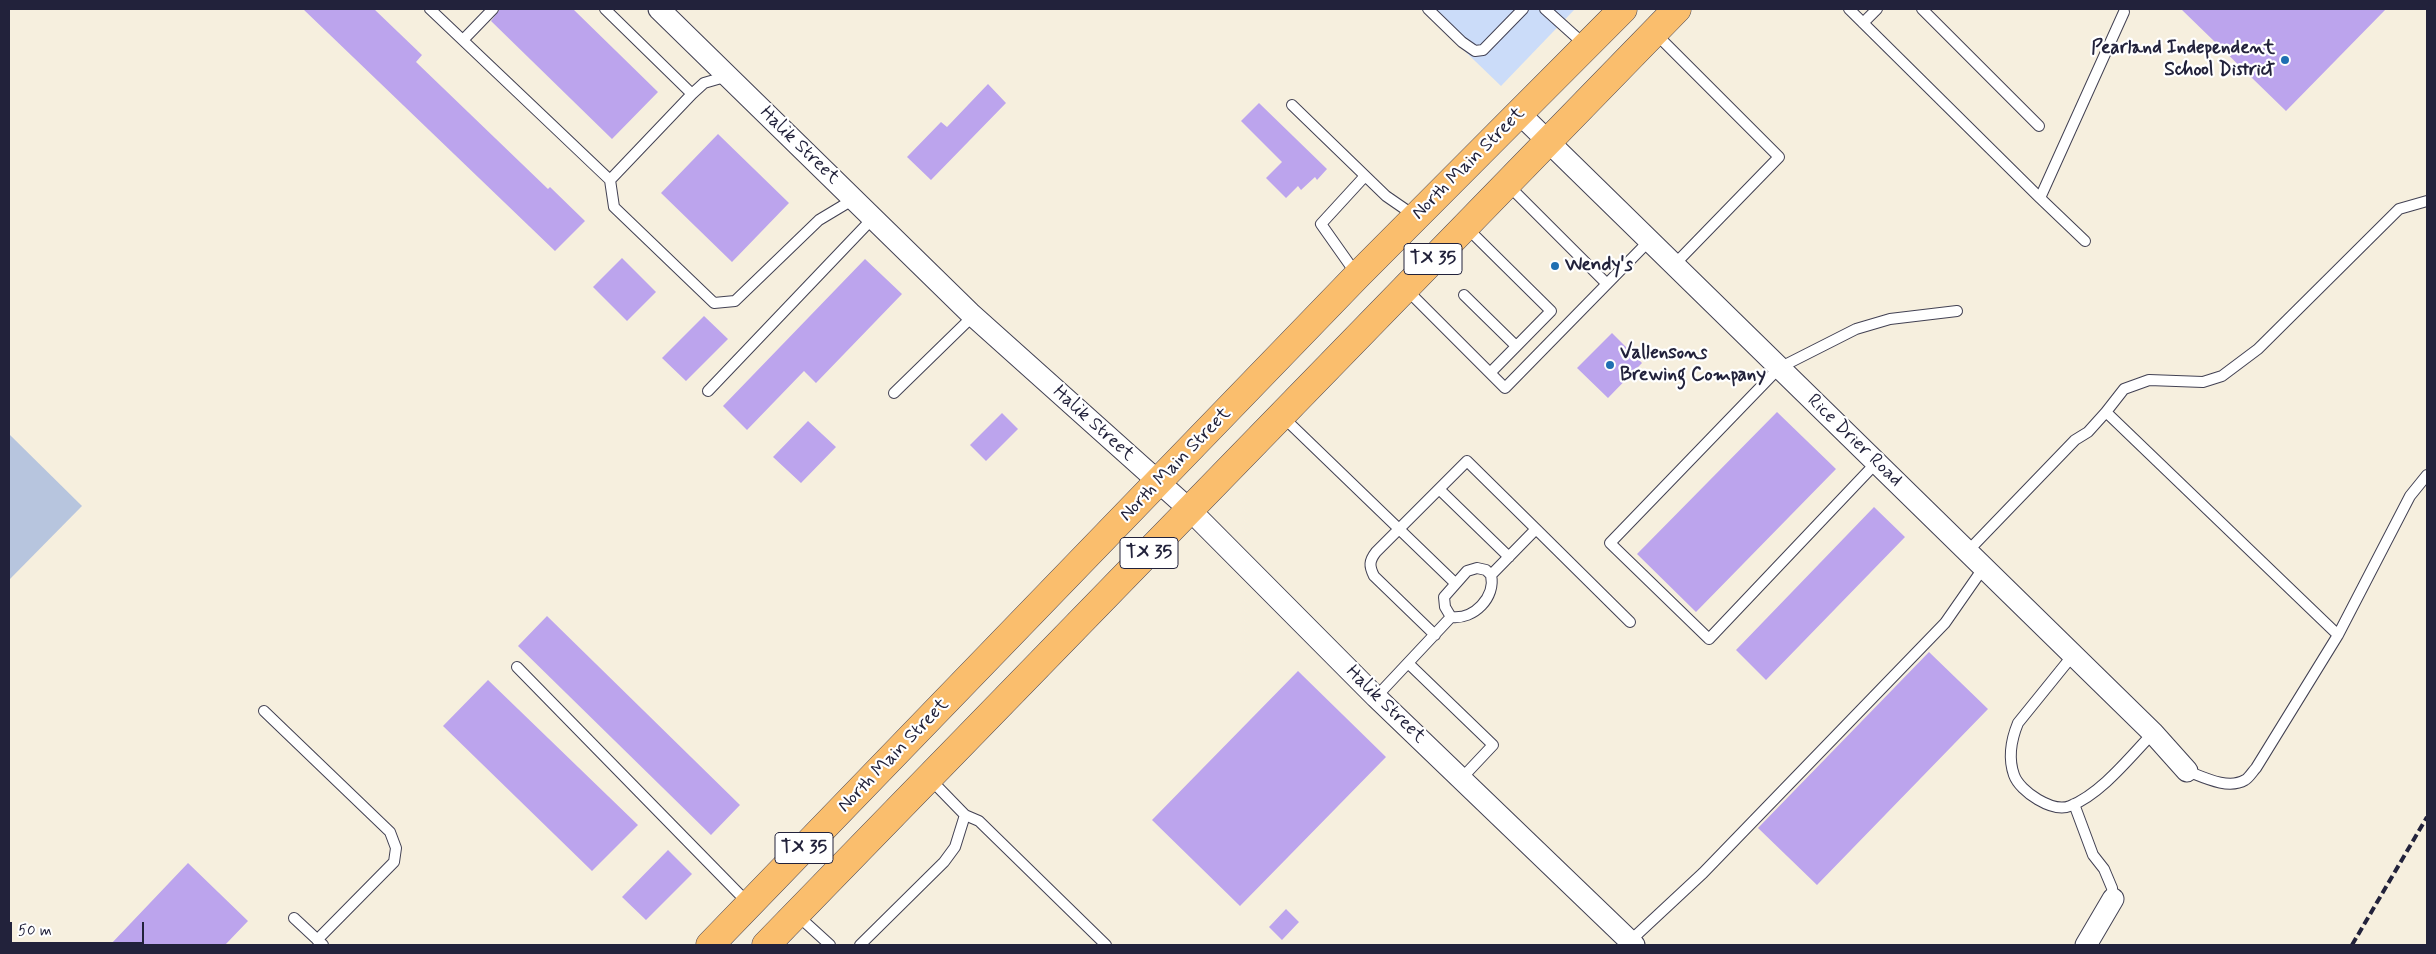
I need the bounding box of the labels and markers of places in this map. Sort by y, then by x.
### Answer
place label: Pearland Independent School District [2091,38,2275,82]
marker: Pearland Independent School District [2279,54,2291,66]
place label: Wendy's [1565,255,1633,277]
marker: Wendy's [1549,260,1561,272]
place label: Vallensons Brewing Company [1620,343,1766,387]
marker: Vallensons Brewing Company [1604,359,1616,371]

